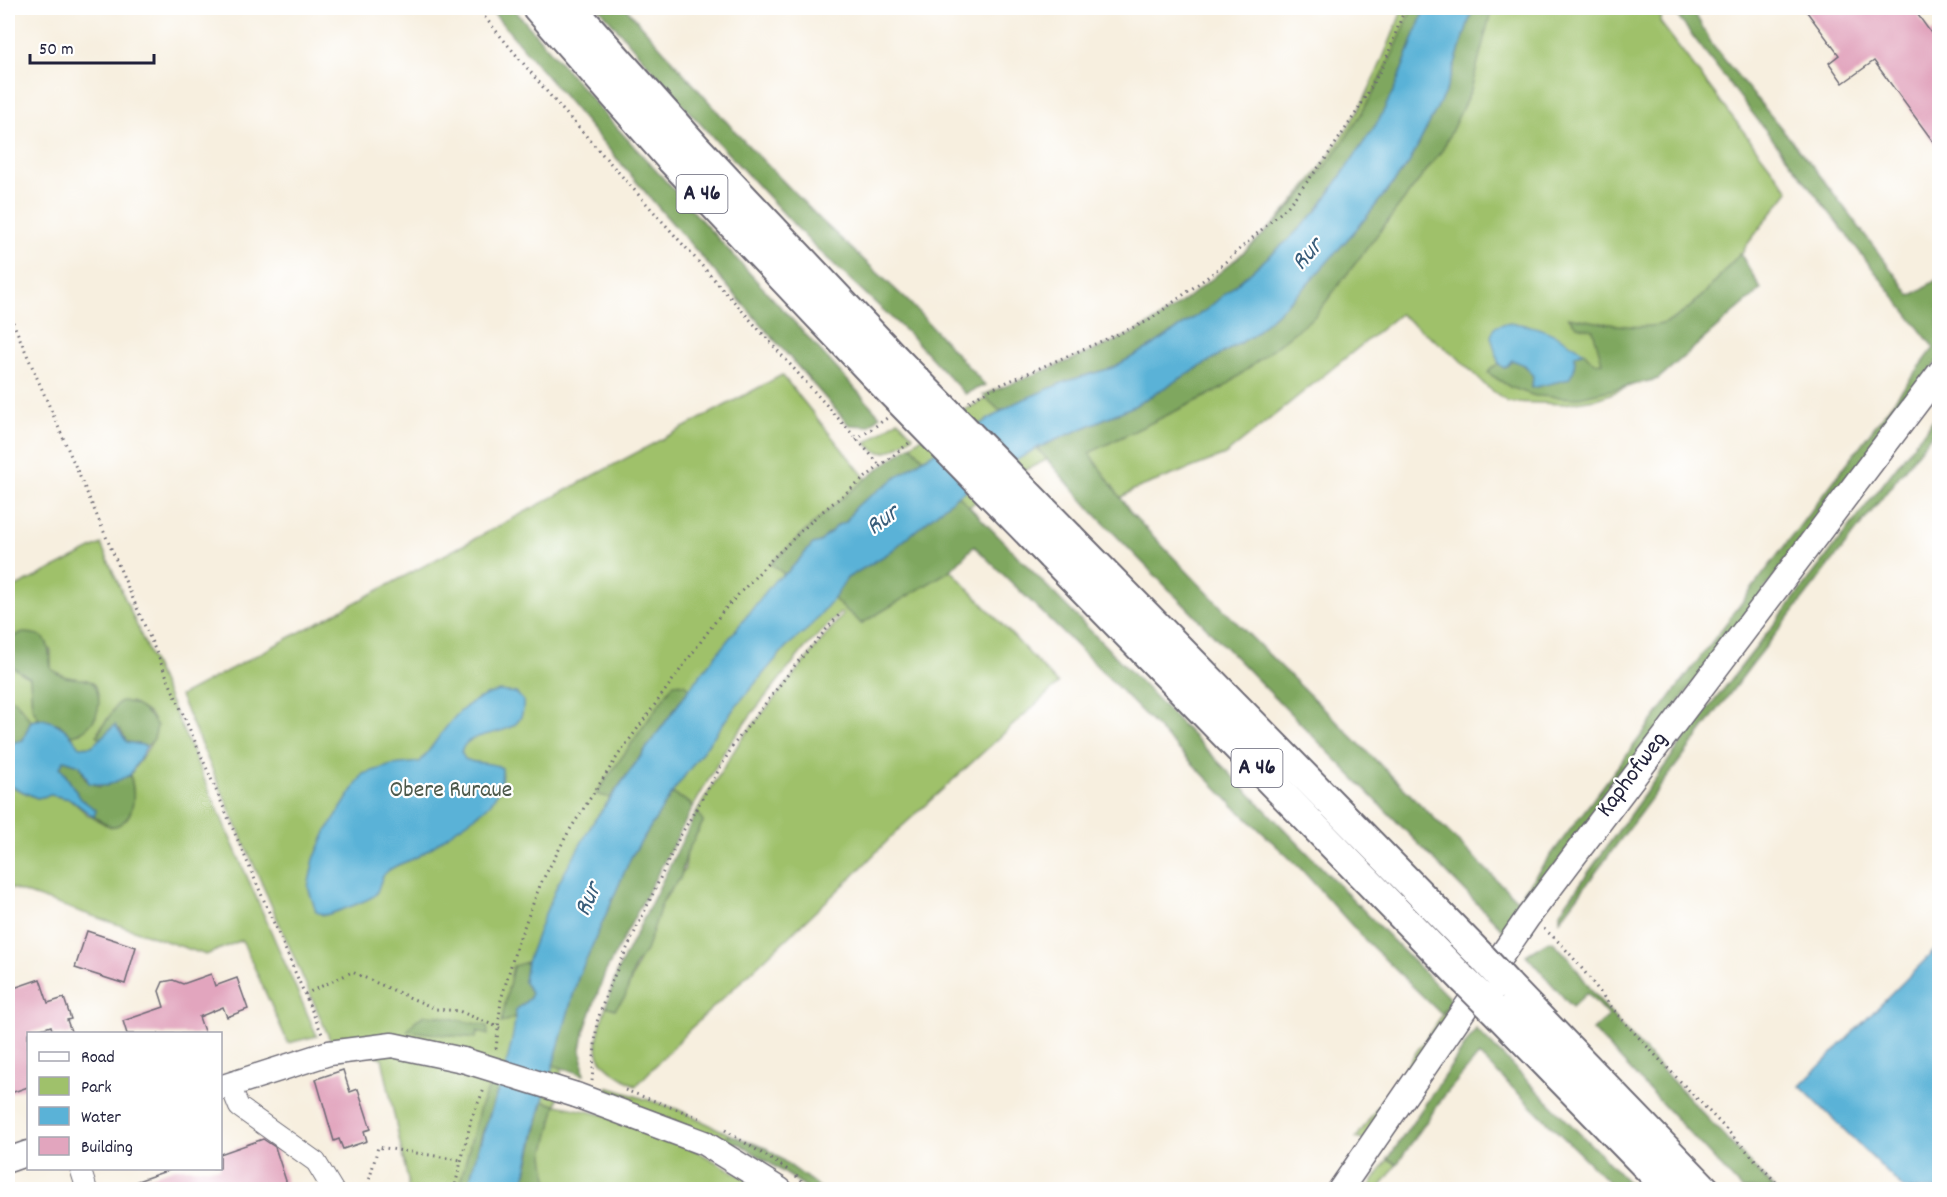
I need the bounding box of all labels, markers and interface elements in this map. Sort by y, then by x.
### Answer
scale bar [30,27,154,65]
text: 50 m [39,38,74,63]
road number: A 46 [676,175,728,213]
water label: Rur [1283,228,1335,280]
water label: Rur [859,494,910,546]
street label: Kaphofweg [1589,725,1677,825]
road number: A 46 [1232,749,1282,787]
park label: Obere Ruraue [390,774,512,808]
water label: Rur [565,874,614,923]
legend [27,1032,222,1170]
text: Road [81,1046,115,1071]
text: Park [81,1076,112,1101]
text: Water [81,1106,121,1131]
text: Building [81,1136,133,1161]

